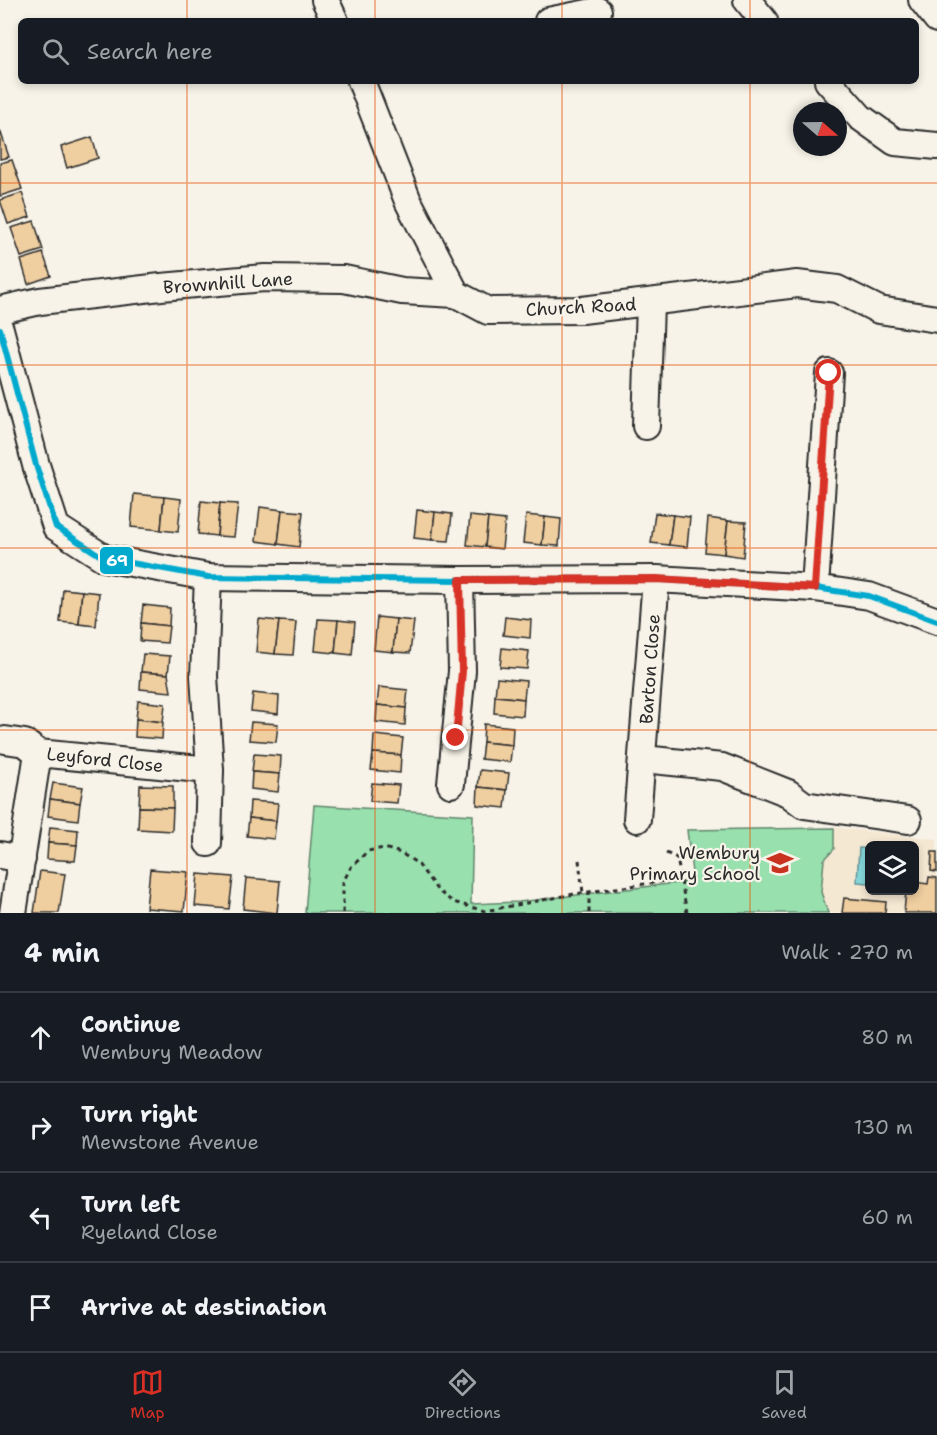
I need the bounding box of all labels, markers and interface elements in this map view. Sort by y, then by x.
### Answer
search box [18,18,919,84]
icon: search [39,35,72,68]
text: Search here [87,37,213,66]
north arrow [793,102,847,156]
street label: Brownhill Lane [162,266,294,300]
street label: Church Road [525,292,637,322]
route start [815,359,841,385]
line badge: 69 [99,546,134,575]
text: 69 [106,550,128,571]
street label: Barton Close [634,613,666,725]
route end [442,724,468,750]
street label: Leyford Close [45,742,165,778]
place label: Wembury Primary School [630,841,761,886]
map controls [865,841,919,895]
button: layers [865,841,919,895]
school or university icon: Wembury Primary School [765,848,795,878]
text: 4 min [24,935,100,970]
text: Walk · 270 m [781,939,913,965]
text: Continue [81,1010,181,1039]
icon: ahead [24,1021,57,1054]
text: 80 m [861,1024,913,1050]
text: Wembury Meadow [81,1039,262,1065]
text: Turn right [81,1100,198,1129]
icon: right [24,1111,57,1144]
text: 130 m [854,1114,913,1140]
text: Mewstone Avenue [81,1129,259,1155]
text: Turn left [81,1190,180,1219]
icon: left [24,1201,57,1234]
text: 60 m [861,1204,913,1230]
text: Ryeland Close [81,1219,218,1245]
icon: arrive [24,1291,57,1324]
text: Arrive at destination [81,1293,327,1322]
tab: Map [130,1366,164,1423]
tab: Directions [425,1366,501,1423]
tab: Saved [761,1366,807,1423]

